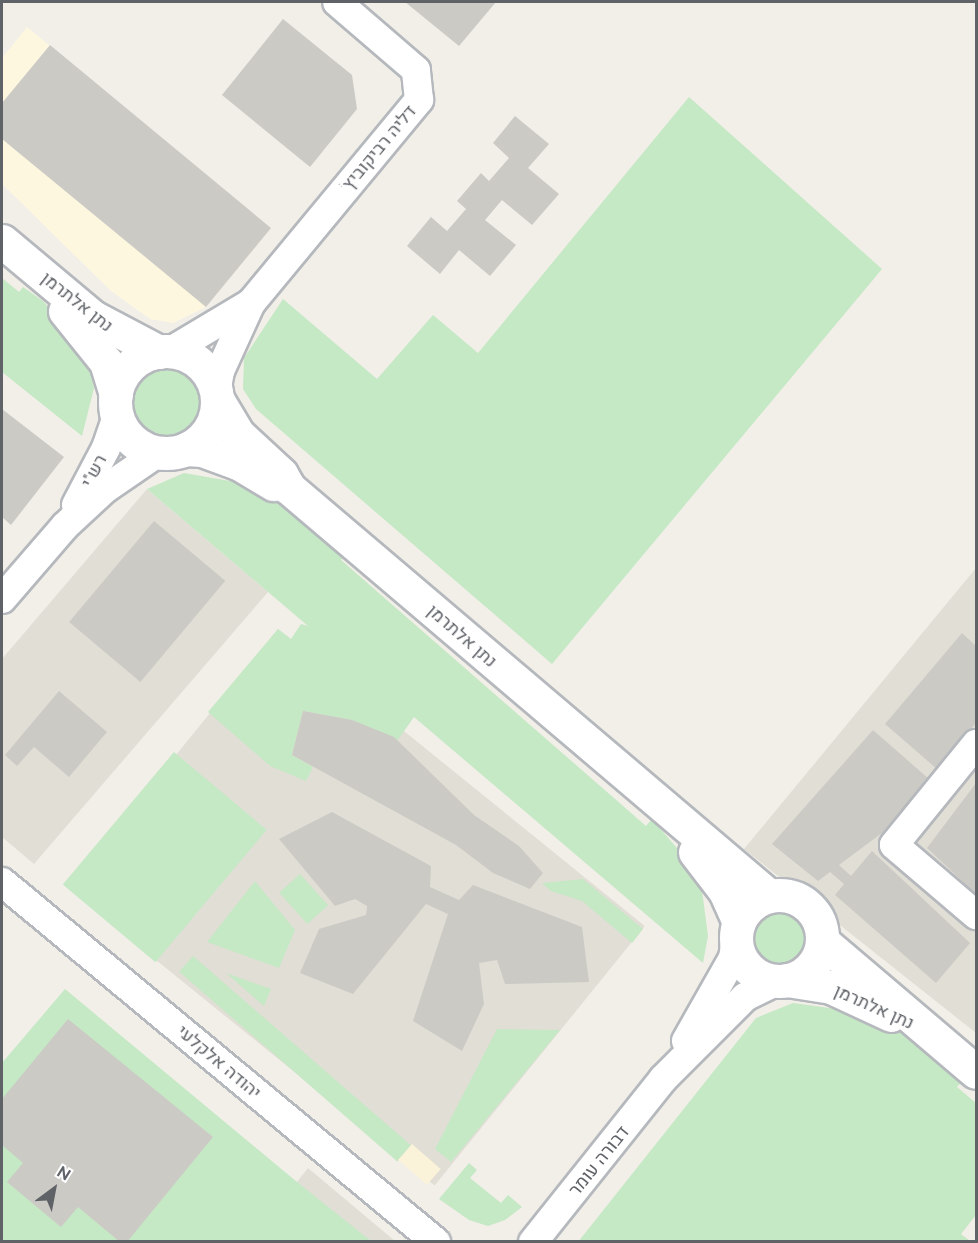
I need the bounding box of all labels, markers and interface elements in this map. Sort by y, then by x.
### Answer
street label: 'דליה רביקוביץ [335,101,421,197]
street label: נתן אלתרמן [37,267,117,337]
street label: רש"י [77,451,111,491]
street label: נתן אלתרמן [423,600,501,672]
street label: נתן אלתרמן [831,980,917,1034]
street label: יהודה אלקלעי [173,1021,265,1103]
street label: דבורה עומר [564,1122,634,1200]
north arrow [24,1159,84,1219]
text: N [54,1162,74,1185]

